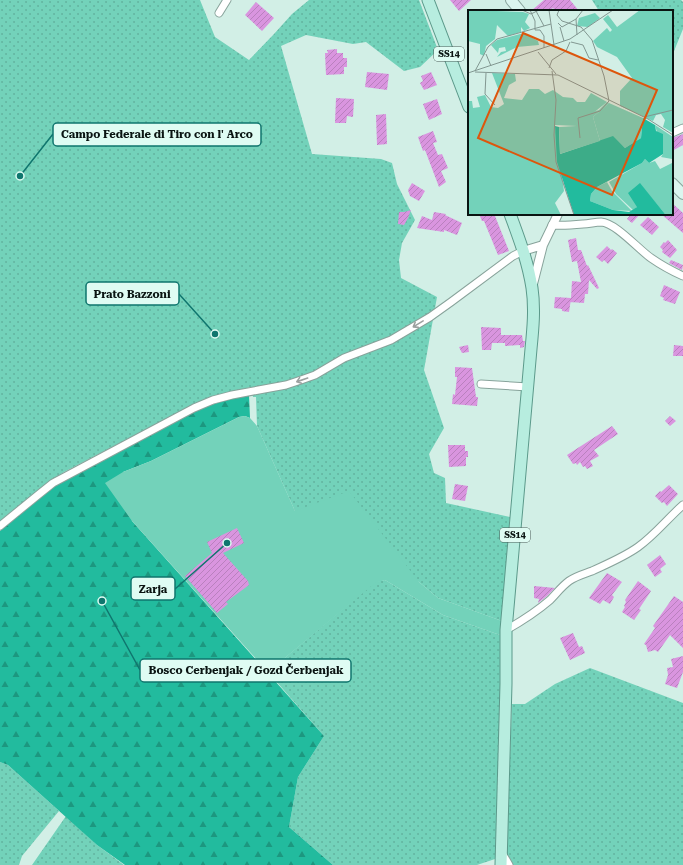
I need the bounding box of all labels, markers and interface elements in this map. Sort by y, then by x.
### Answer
inset map [468,10,673,215]
road number: SS14 [434,47,464,61]
callout: Campo Federale di Tiro con l' Arco [53,123,261,146]
text: Campo Federale di Tiro con l' Arco [61,128,253,141]
callout: Prato Bazzoni [86,282,179,305]
text: Prato Bazzoni [93,288,171,301]
one-way arrow [412,320,424,328]
one-way arrow [295,377,308,384]
road number: SS14 [500,528,530,542]
callout: Zarja [131,577,175,600]
text: Zarja [139,583,168,596]
callout: Bosco Cerbenjak / Gozd Čerbenjak [140,659,351,682]
text: Bosco Cerbenjak / Gozd Čerbenjak [149,663,344,677]

